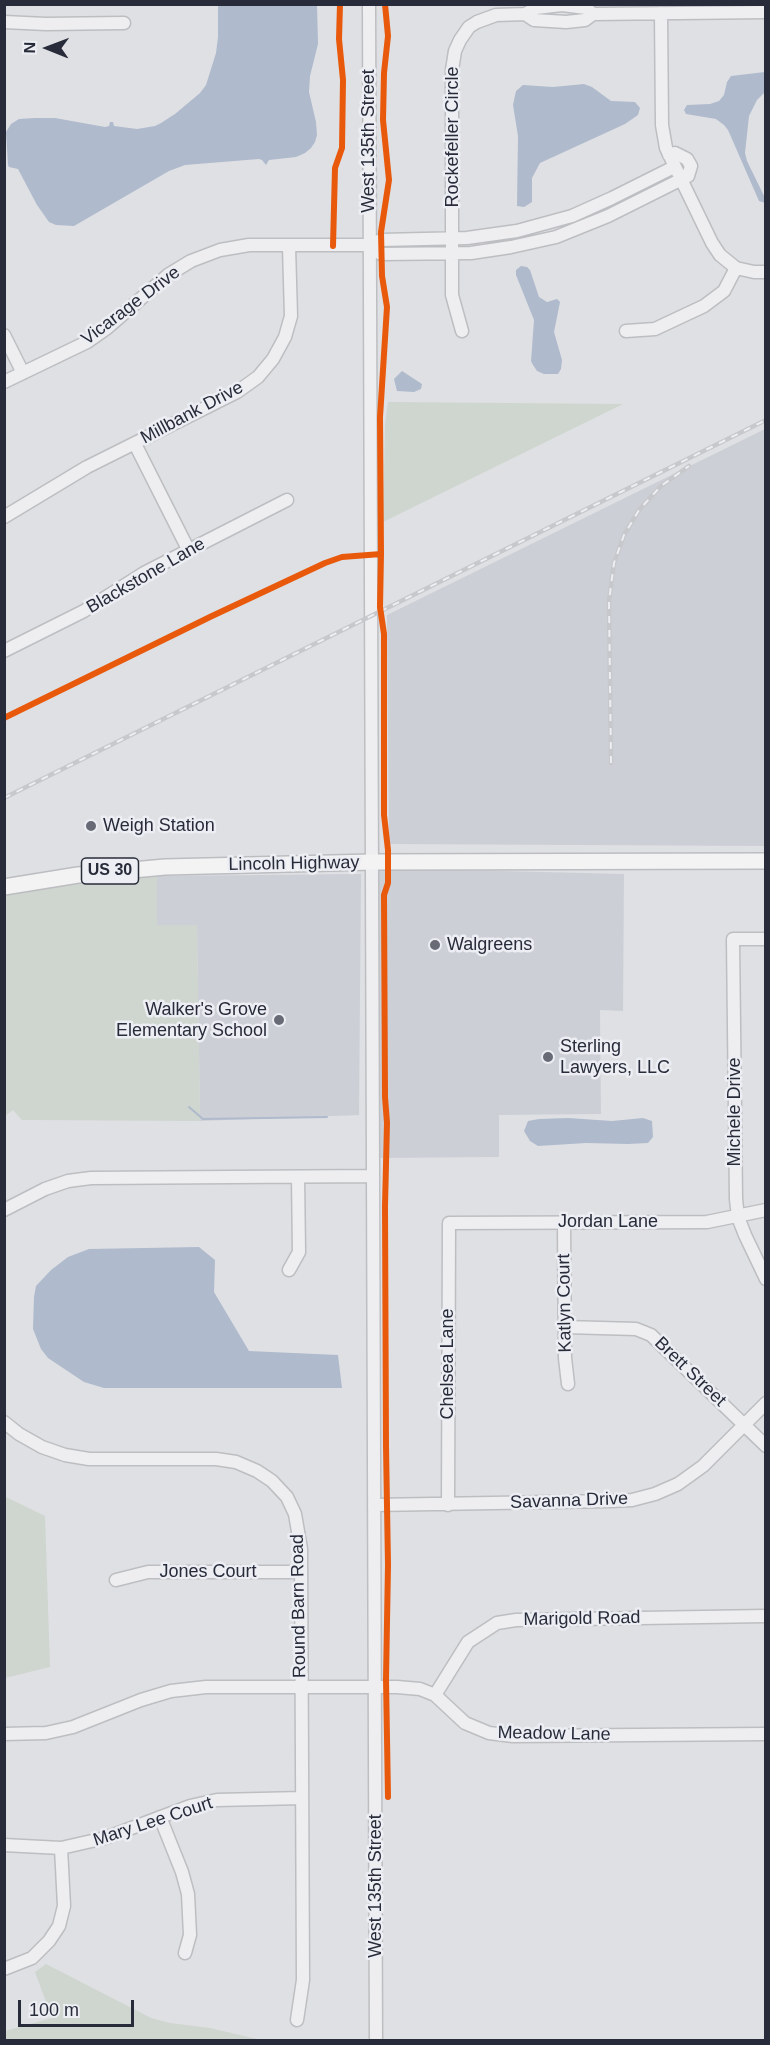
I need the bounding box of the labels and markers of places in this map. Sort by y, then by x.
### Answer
place label: Weigh Station [103,815,215,837]
marker: Weigh Station [84,819,98,833]
place label: Walgreens [447,934,532,956]
marker: Walgreens [428,938,442,952]
place label: Walker's Grove Elementary School [116,999,267,1042]
marker: Walker's Grove Elementary School [272,1013,286,1027]
place label: Sterling Lawyers, LLC [560,1036,670,1078]
marker: Sterling Lawyers, LLC [541,1050,555,1064]

